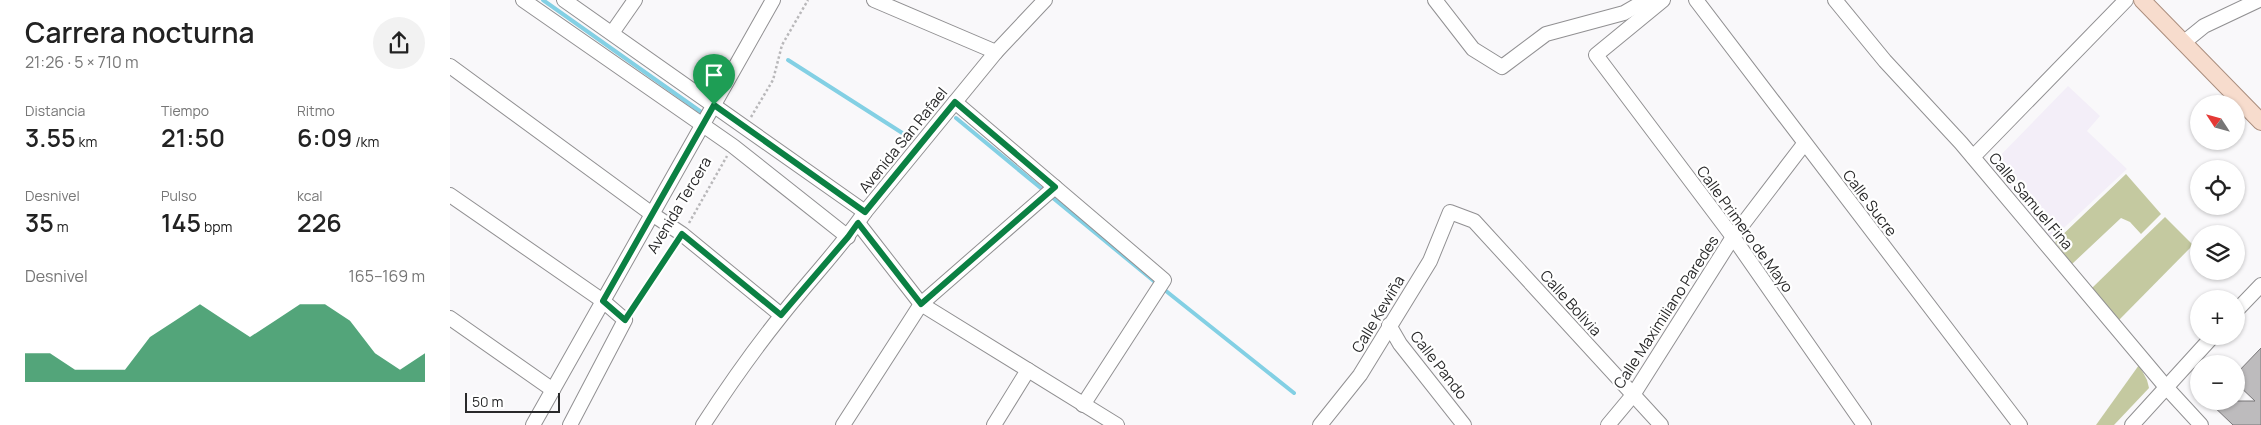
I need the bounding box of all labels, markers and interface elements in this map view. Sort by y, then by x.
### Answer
text: Carrera nocturna [25,13,254,51]
button: share [373,17,425,69]
text: 21:26 · 5 × 710 m [25,51,138,73]
pin [693,54,735,105]
icon: arrive [700,61,728,89]
street label: Avenida San Rafael [854,83,952,197]
north arrow [2190,95,2245,150]
map controls [2190,95,2245,410]
text: Distancia [25,101,85,120]
text: Tiempo [161,101,209,120]
text: Ritmo [297,101,335,120]
text: 3.55 [25,120,76,155]
text: 21:50 [161,120,225,155]
text: 6:09 [297,120,352,155]
text: km [76,132,97,151]
text: /km [352,132,379,151]
street label: Calle Samuel Fina [1984,148,2078,254]
street label: Avenida Tercera [642,153,716,257]
button: locate [2190,160,2245,215]
street label: Calle Primero de Mayo [1692,161,1798,297]
street label: Calle Sucre [1838,165,1902,241]
text: Desnivel [25,186,80,205]
text: Pulso [161,186,197,205]
text: kcal [297,186,323,205]
text: 35 [25,205,54,240]
text: 145 [161,205,201,240]
text: 226 [297,205,342,240]
text: m [54,217,69,236]
text: bpm [201,217,232,236]
button: layers [2190,225,2245,280]
street label: Calle Maximiliano Paredes [1608,231,1724,393]
text: Desnivel [25,265,88,287]
text: 165–169 m [349,265,425,287]
street label: Calle Bolivia [1536,265,1606,341]
street label: Calle Kewiña [1347,271,1409,357]
button: + [2190,290,2245,345]
street label: Calle Pando [1406,326,1472,404]
button: − [2190,355,2245,410]
scale bar [465,390,560,413]
text: 50 m [472,392,503,411]

